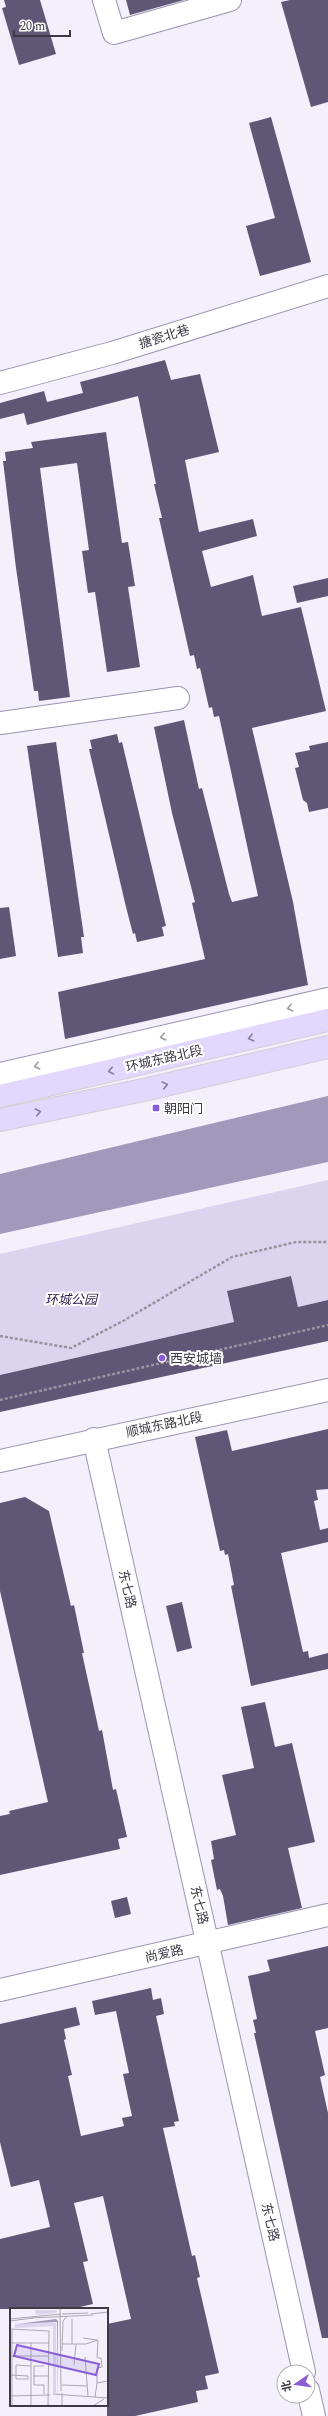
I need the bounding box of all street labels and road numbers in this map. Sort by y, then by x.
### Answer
street label: 搪瓷北巷 [136,320,192,354]
street label: 环城东路北段 [124,1040,204,1077]
street label: 顺城东路北段 [124,1407,204,1443]
street label: 东七路 [113,1568,141,1610]
street label: 东七路 [185,1884,213,1926]
street label: 尚爱路 [143,1940,185,1968]
street label: 东七路 [256,2201,284,2243]

